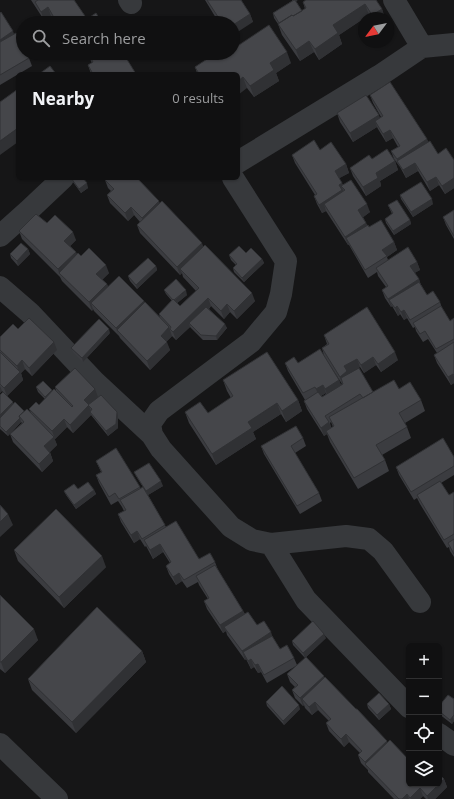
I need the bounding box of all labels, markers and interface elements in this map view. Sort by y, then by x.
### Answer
north arrow [358,12,394,48]
search box [16,16,240,60]
icon: search [30,27,52,49]
text: Search here [62,28,146,48]
text: Nearby [32,87,94,110]
text: 0 results [172,89,224,107]
map controls [406,643,442,787]
button: + [406,643,442,679]
button: − [406,679,442,715]
button: locate [406,715,442,751]
button: layers [406,751,442,787]

